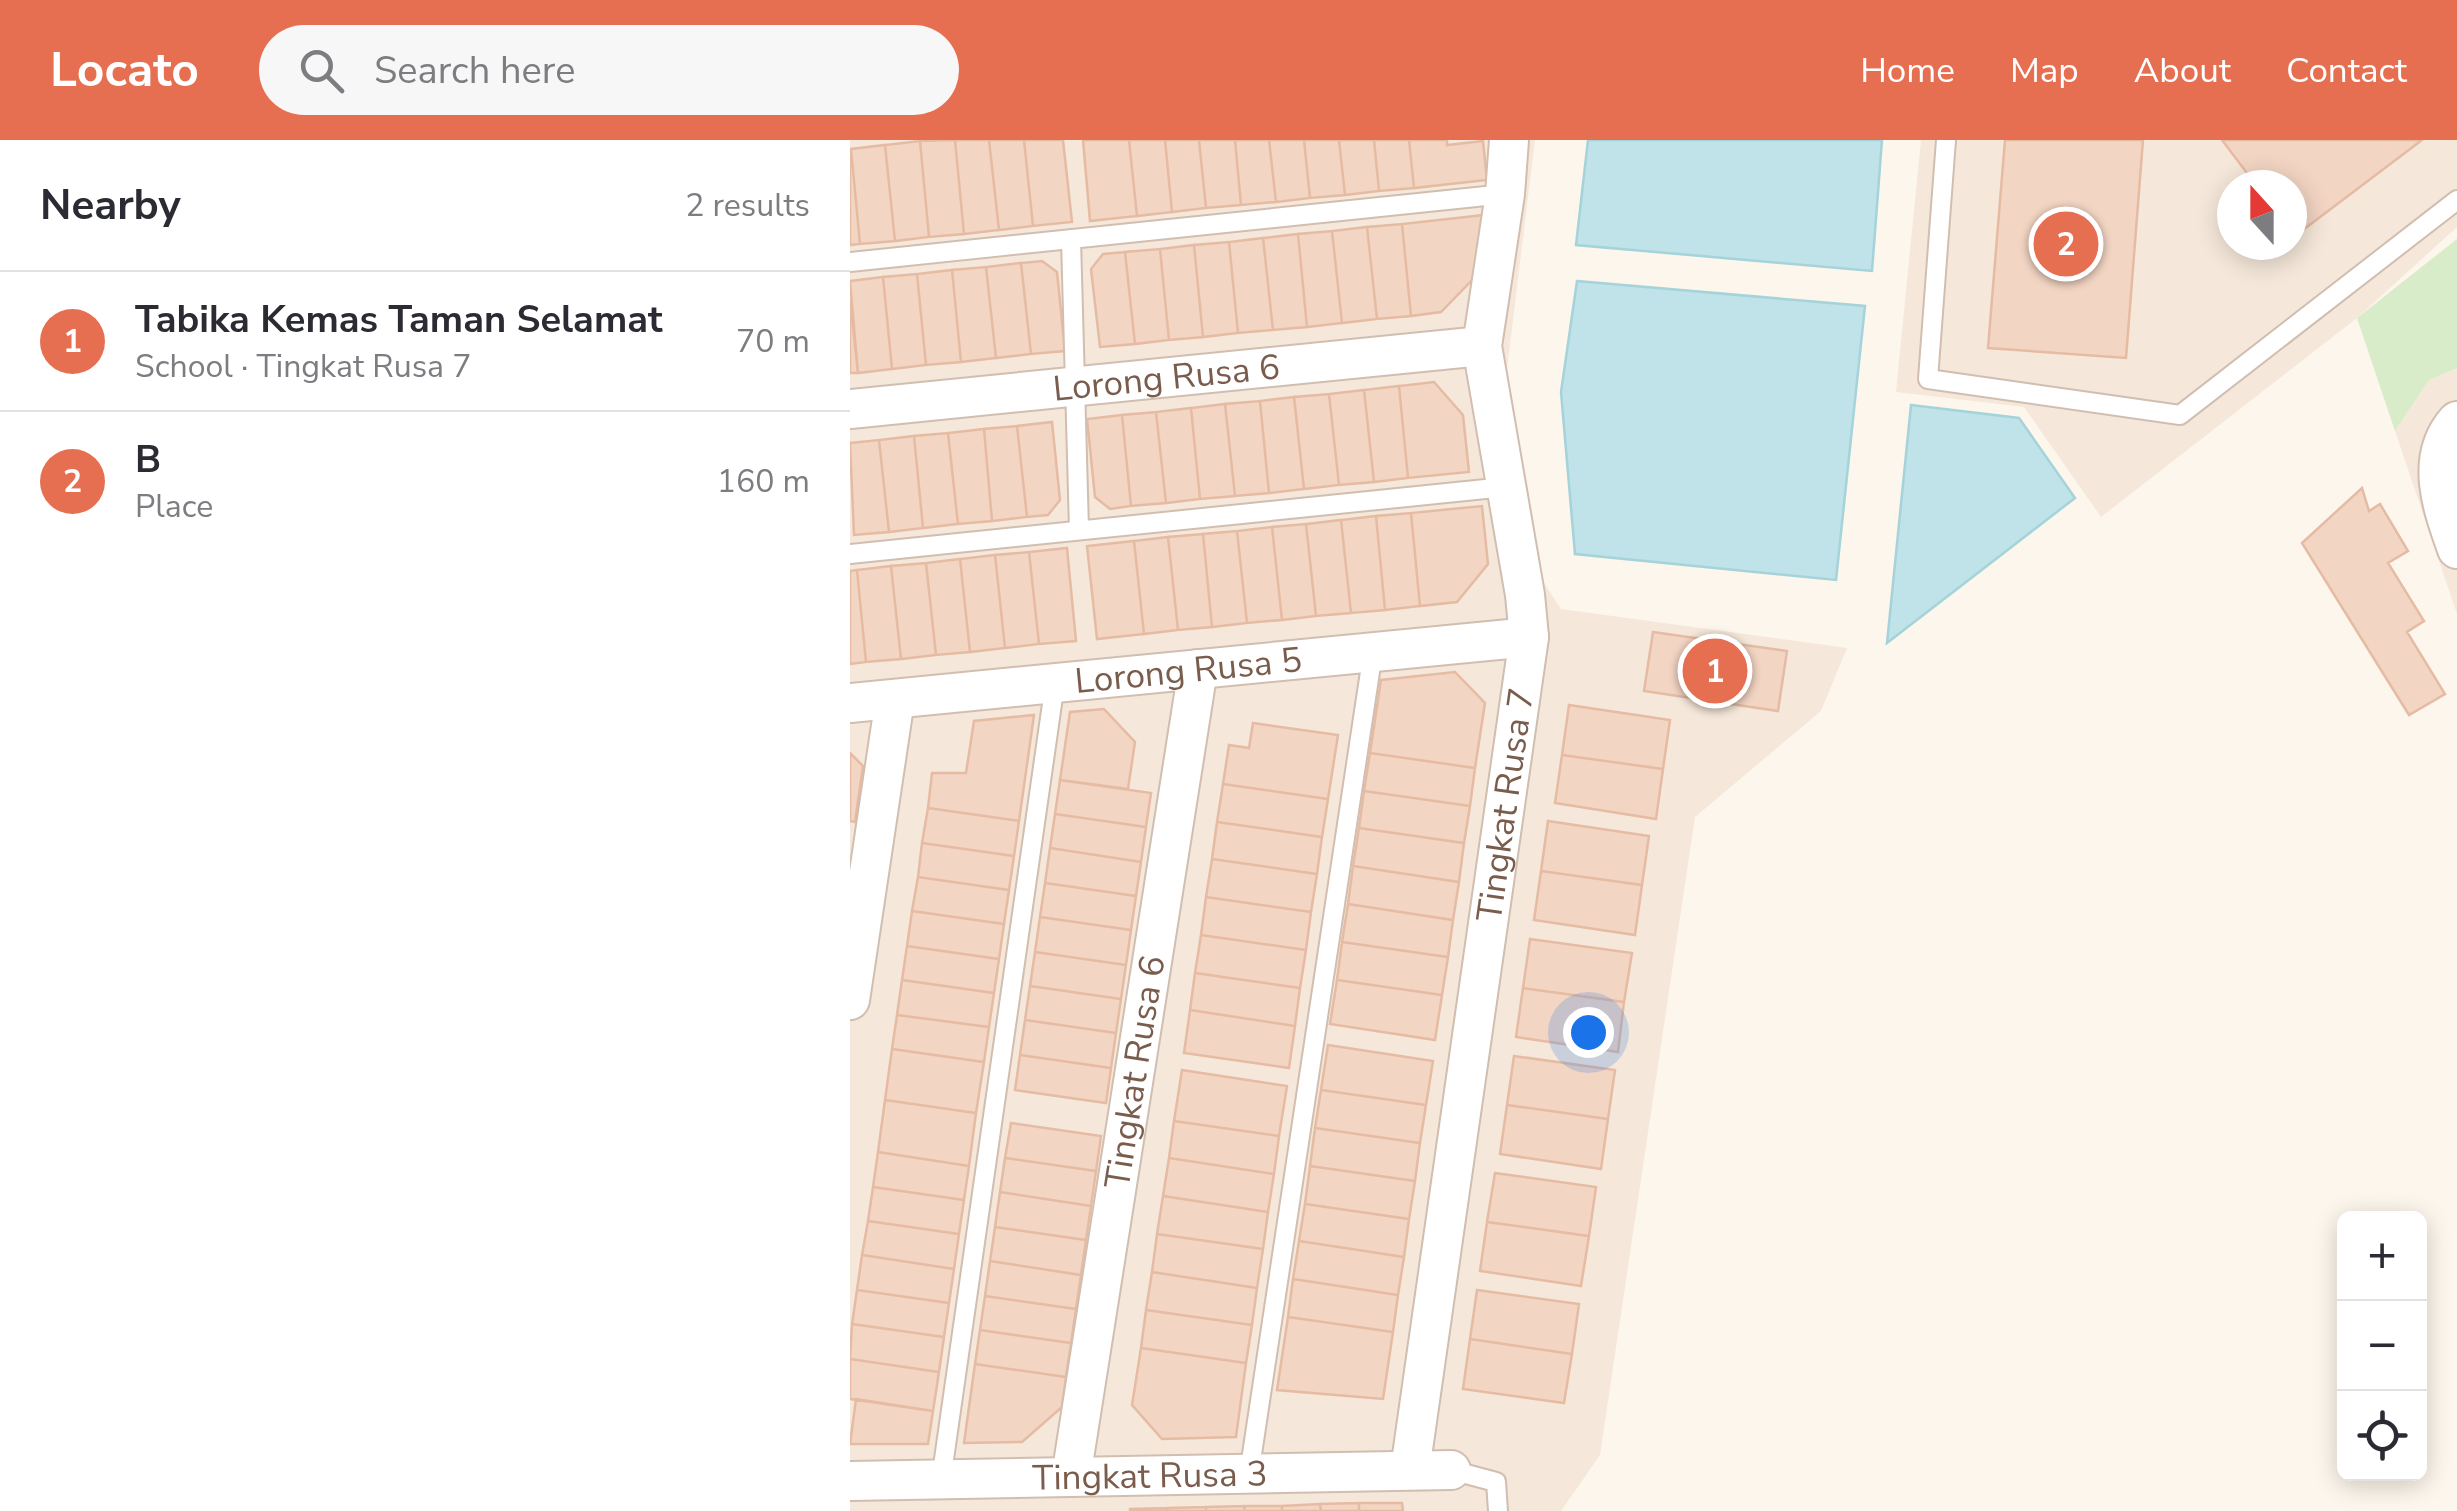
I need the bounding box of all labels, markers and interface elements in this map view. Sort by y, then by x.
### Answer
search box [259,25,959,115]
text: Locato [50,37,199,103]
icon: search [294,43,349,98]
text: Search here [374,45,575,96]
text: Home [1860,47,1955,94]
text: Map [2010,47,2079,94]
text: About [2134,47,2231,94]
text: Contact [2286,47,2407,94]
north arrow [2217,170,2307,260]
text: Nearby [40,177,181,234]
text: 2 results [685,184,810,227]
pin: 2 [2034,206,2098,282]
text: Tabika Kemas Taman Selamat [135,294,663,345]
text: 1 [63,320,82,363]
text: 70 m [736,320,810,363]
street label: Lorong Rusa 6 [1051,343,1282,413]
text: School · Tingkat Rusa 7 [135,345,471,388]
text: B [135,434,161,485]
text: 2 [63,460,82,503]
text: 160 m [717,460,810,503]
text: Place [135,485,213,528]
pin: 1 [1682,634,1748,708]
street label: Lorong Rusa 5 [1073,636,1304,705]
street label: Tingkat Rusa 7 [1466,685,1545,925]
street label: Tingkat Rusa 6 [1094,952,1177,1192]
your location [1563,1007,1614,1058]
map controls [2337,1211,2427,1481]
button: + [2337,1211,2427,1301]
button: − [2337,1301,2427,1391]
button: locate [2337,1391,2427,1481]
street label: Tingkat Rusa 3 [1032,1450,1268,1502]

